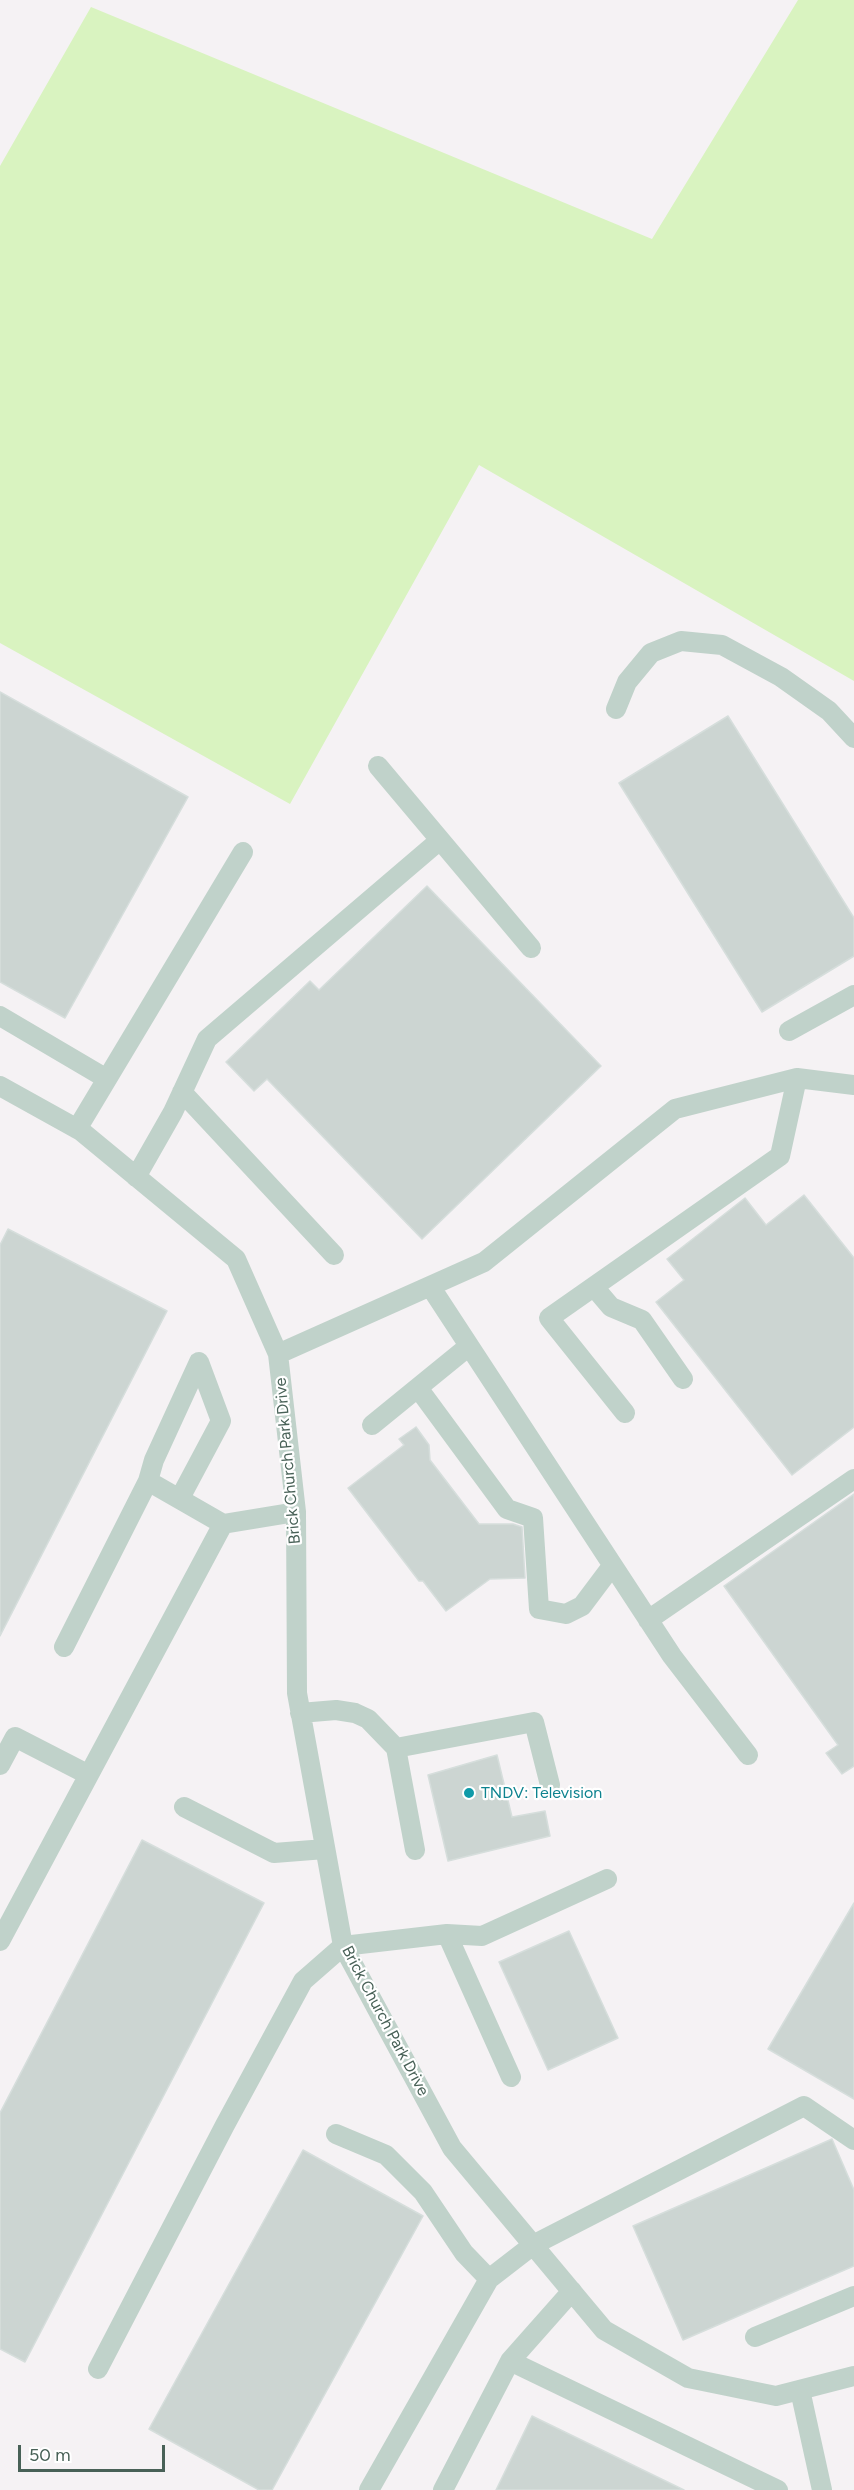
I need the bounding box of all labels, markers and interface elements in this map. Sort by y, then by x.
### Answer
street label: Brick Church Park Drive [271,1377,305,1545]
place label: TNDV: Television [481,1783,602,1803]
marker: TNDV: Television [462,1786,476,1800]
street label: Brick Church Park Drive [337,1943,433,2099]
scale bar [21,2433,168,2471]
text: 50 m [29,2444,71,2466]

